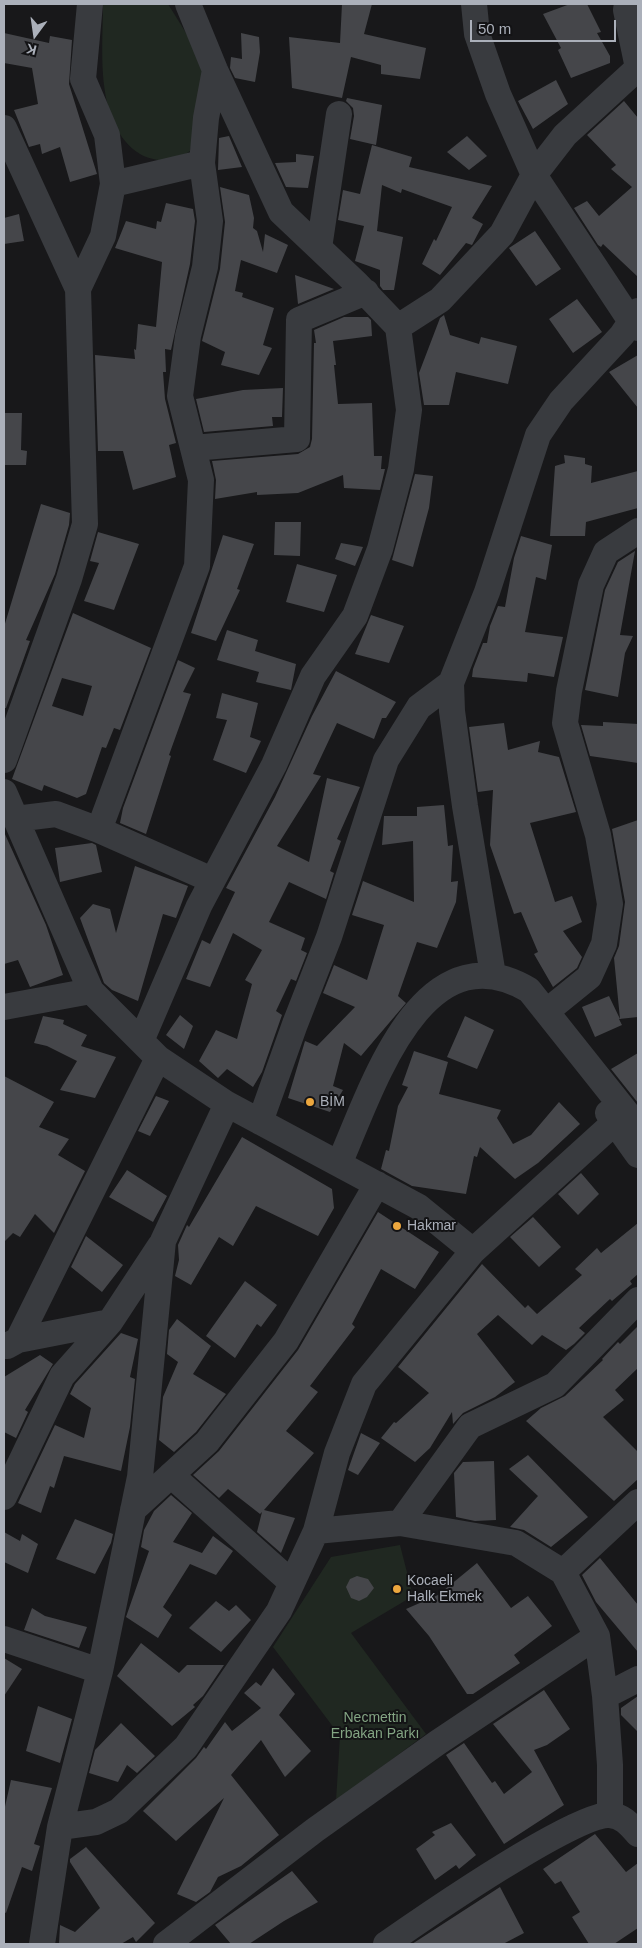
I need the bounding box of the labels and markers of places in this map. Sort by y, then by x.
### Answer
place label: BİM [320,1094,345,1110]
marker: BİM [304,1096,316,1108]
place label: Hakmar [407,1218,456,1234]
marker: Hakmar [391,1220,403,1232]
place label: Kocaeli Halk Ekmek [407,1573,482,1605]
marker: Kocaeli Halk Ekmek [391,1583,403,1595]

